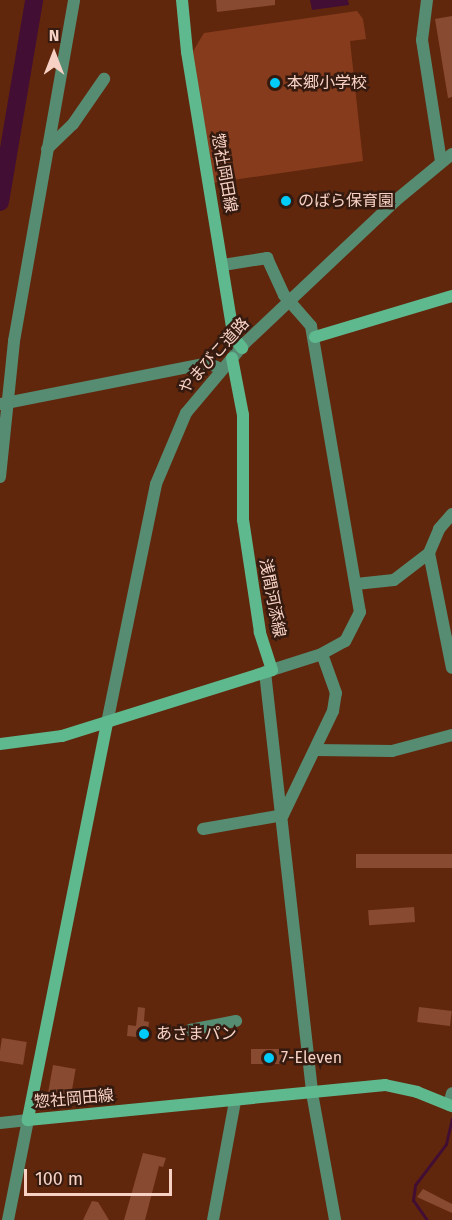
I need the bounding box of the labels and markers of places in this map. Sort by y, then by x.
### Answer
place label: 本郷小学校 [287,73,367,93]
marker: 本郷小学校 [268,76,282,90]
place label: のばら保育園 [298,191,394,211]
marker: のばら保育園 [279,194,293,208]
place label: あさまパン [156,1024,236,1044]
marker: あさまパン [137,1027,151,1041]
place label: 7-Eleven [281,1048,342,1068]
marker: 7-Eleven [262,1051,276,1065]

